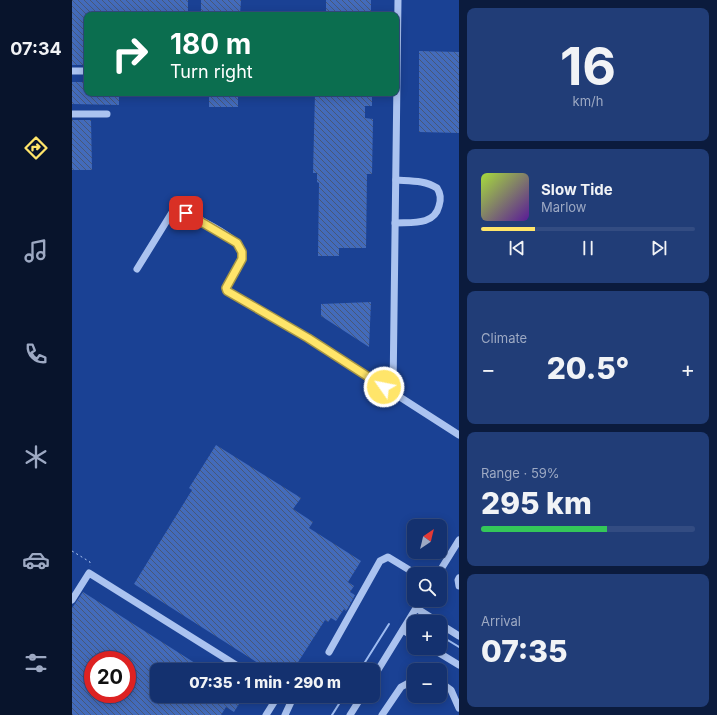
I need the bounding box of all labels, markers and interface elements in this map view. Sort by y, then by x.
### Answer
text: 180 m [170,27,251,61]
icon: right [104,28,156,80]
text: 16 [560,35,616,98]
text: 07:34 [10,38,62,59]
text: Turn right [170,61,253,82]
text: km/h [573,93,603,109]
icon: directions [22,134,50,162]
text: Slow Tide [541,180,613,199]
pin [169,196,203,230]
text: Marlow [541,199,587,215]
icon: arrive [175,202,197,224]
icon: music [22,237,50,265]
icon: previous [506,237,528,259]
icon: pause [577,237,599,259]
icon: next [648,237,670,259]
text: Climate [481,330,527,346]
icon: phone [22,340,50,368]
text: 20.5° [547,350,629,386]
text: − [481,356,496,382]
text: + [680,356,695,382]
position arrow [363,366,405,408]
icon: climate [22,443,50,471]
text: Range · 59% [481,465,560,481]
text: 295 km [481,485,592,521]
north arrow [407,519,447,559]
map controls [407,519,447,703]
icon: car [22,546,50,574]
button: search [407,567,447,607]
text: Arrival [481,613,521,629]
button: + [407,615,447,655]
text: 07:35 [481,633,568,669]
icon: filters [22,649,50,677]
speed limit sign: 20 [84,651,136,703]
button: − [407,663,447,703]
text: 07:35 · 1 min · 290 m [189,673,341,692]

